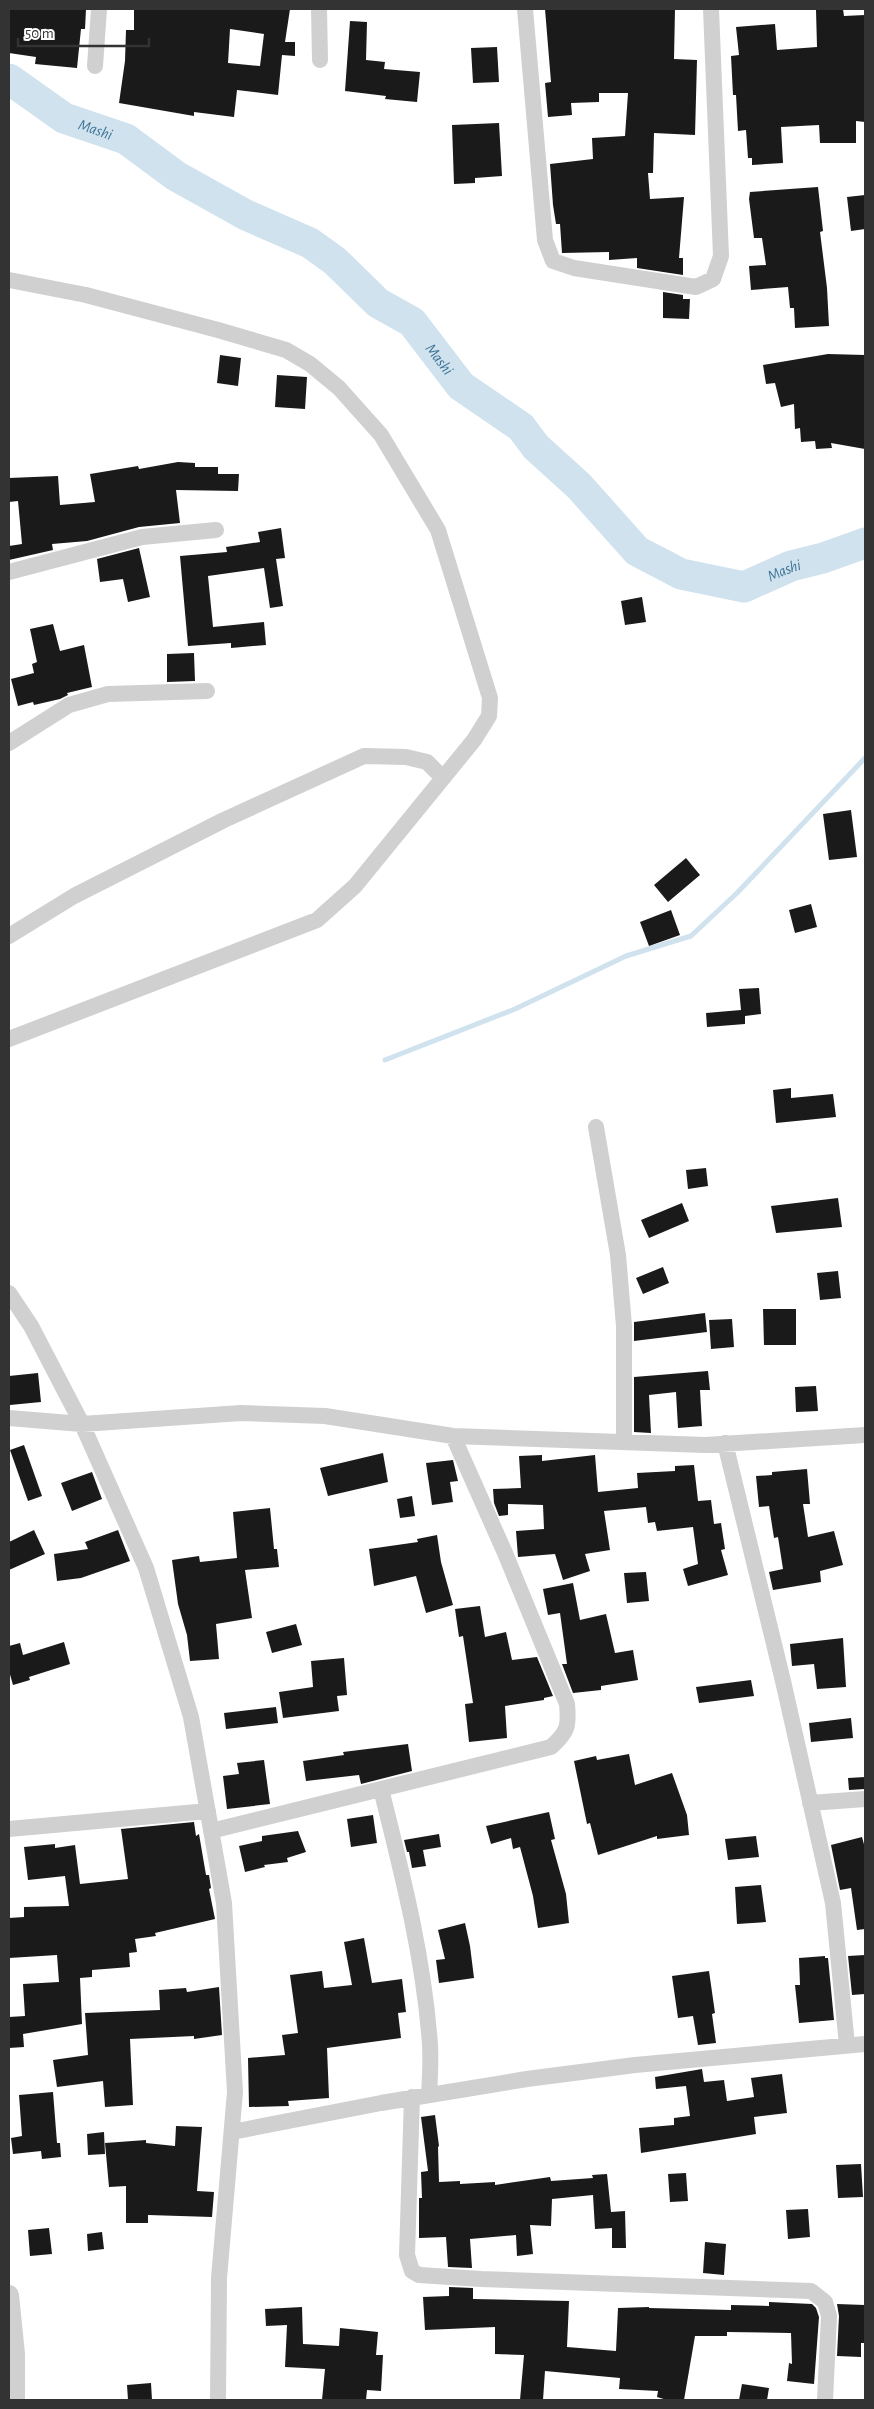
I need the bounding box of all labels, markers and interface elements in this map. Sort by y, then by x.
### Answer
scale bar [18,15,149,47]
text: 50 m [25,26,54,41]
water label: Mashi [76,117,115,143]
water label: Mashi [422,340,456,378]
water label: Mashi [765,557,803,585]

